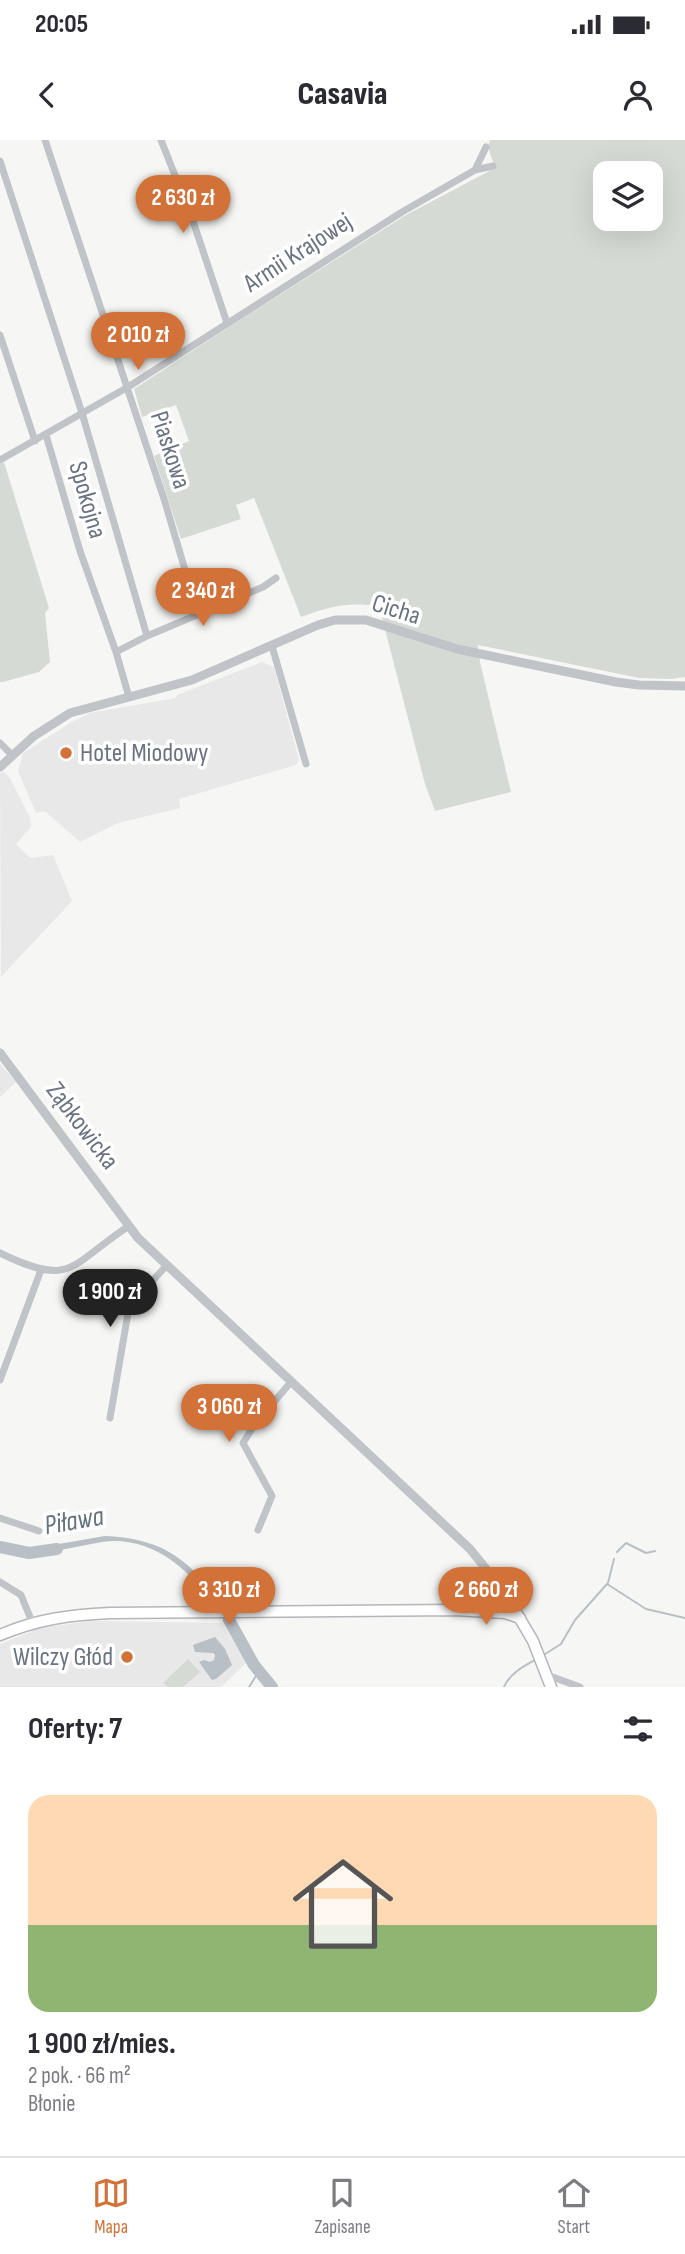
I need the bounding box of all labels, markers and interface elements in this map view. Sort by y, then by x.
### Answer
text: 20:05 [35,9,88,40]
text: Casavia [297,75,388,114]
icon: back [28,76,66,114]
icon: person [619,76,657,114]
map controls [593,161,663,231]
button: layers [593,161,663,231]
pin: 2 630 zł [111,176,255,235]
text: 2 630 zł [152,184,214,212]
street label: Armii Krajowej [237,206,358,300]
pin: 2 010 zł [66,313,210,372]
text: 2 010 zł [107,321,169,349]
street label: Piaskowa [143,407,197,493]
street label: Spokojna [61,458,113,542]
pin: 2 340 zł [131,568,275,628]
text: 2 340 zł [172,577,234,605]
street label: Cicha [368,588,424,632]
place label: Hotel Miodowy [80,738,208,769]
marker: Hotel Miodowy [58,745,74,761]
street label: Ząbkowicka [39,1076,125,1176]
pin: 1 900 zł [38,1270,182,1329]
text: 1 900 zł [79,1278,141,1306]
pin: 3 060 zł [157,1384,301,1444]
text: 3 060 zł [197,1393,261,1421]
water label: Piława [42,1499,107,1542]
pin: 3 310 zł [157,1568,301,1627]
pin: 2 660 zł [414,1568,558,1627]
text: 3 310 zł [198,1576,260,1604]
text: 2 660 zł [454,1576,518,1604]
place label: Wilczy Głód [13,1642,113,1673]
marker: Wilczy Głód [119,1649,135,1665]
icon: filters [619,1710,657,1748]
text: Oferty: 7 [28,1711,122,1747]
icon: home [280,1841,406,1967]
text: 1 900 zł/mies. [28,2026,176,2062]
text: 2 pok. · 66 m² [28,2062,131,2090]
text: Błonie [28,2090,75,2118]
tab: Mapa [92,2174,130,2239]
tab: Zapisane [314,2174,371,2239]
tab: Start [555,2174,593,2239]

